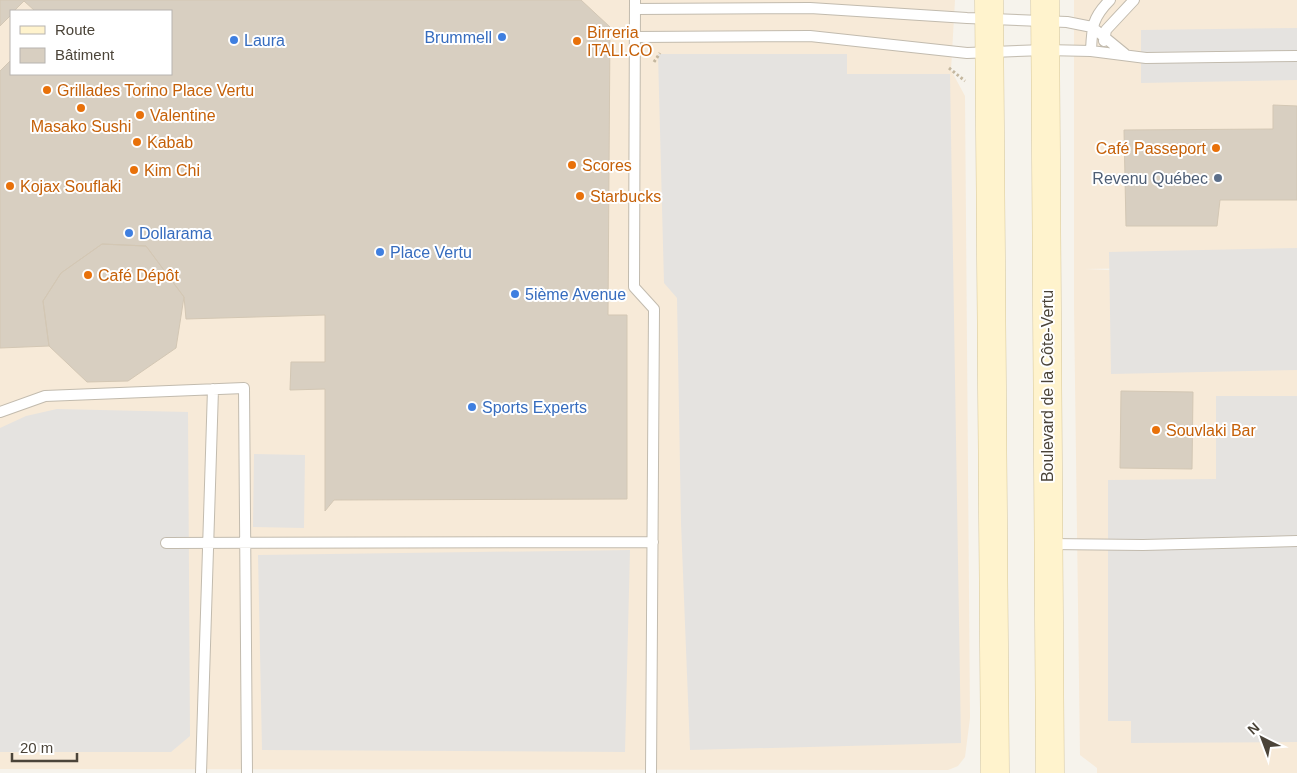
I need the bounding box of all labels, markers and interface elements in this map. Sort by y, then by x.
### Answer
legend [10,10,172,75]
text: Route [55,21,95,38]
place label: Birreria ITALI.CO [587,24,653,59]
place label: Brummell [424,29,492,46]
marker: Brummell [496,31,508,43]
place label: Laura [244,32,285,49]
marker: Laura [228,34,240,46]
marker: Birreria ITALI.CO [571,35,583,47]
text: Bâtiment [55,46,115,63]
place label: Grillades Torino Place Vertu [57,82,254,99]
marker: Grillades Torino Place Vertu [41,84,53,96]
marker: Masako Sushi [75,102,87,114]
place label: Valentine [150,107,216,124]
marker: Valentine [134,109,146,121]
place label: Masako Sushi [31,118,131,135]
place label: Kabab [147,134,193,151]
marker: Kabab [131,136,143,148]
place label: Café Passeport [1096,140,1207,157]
marker: Café Passeport [1210,142,1222,154]
place label: Scores [582,157,632,174]
marker: Scores [566,159,578,171]
place label: Kim Chi [144,162,200,179]
marker: Kim Chi [128,164,140,176]
place label: Revenu Québec [1092,170,1208,187]
marker: Revenu Québec [1212,172,1224,184]
place label: Kojax Souflaki [20,178,121,195]
marker: Kojax Souflaki [4,180,16,192]
place label: Starbucks [590,188,661,205]
marker: Starbucks [574,190,586,202]
place label: Dollarama [139,225,212,242]
marker: Dollarama [123,227,135,239]
place label: Place Vertu [390,244,472,261]
marker: Place Vertu [374,246,386,258]
place label: Café Dépôt [98,267,179,284]
marker: Café Dépôt [82,269,94,281]
place label: 5ième Avenue [525,286,626,303]
marker: 5ième Avenue [509,288,521,300]
street label: Boulevard de la Côte-Vertu [1039,290,1056,482]
place label: Sports Experts [482,399,587,416]
marker: Sports Experts [466,401,478,413]
place label: Souvlaki Bar [1166,422,1256,439]
marker: Souvlaki Bar [1150,424,1162,436]
north arrow [1237,713,1287,763]
text: N [1244,719,1262,738]
scale bar [12,730,78,762]
text: 20 m [20,739,53,756]

